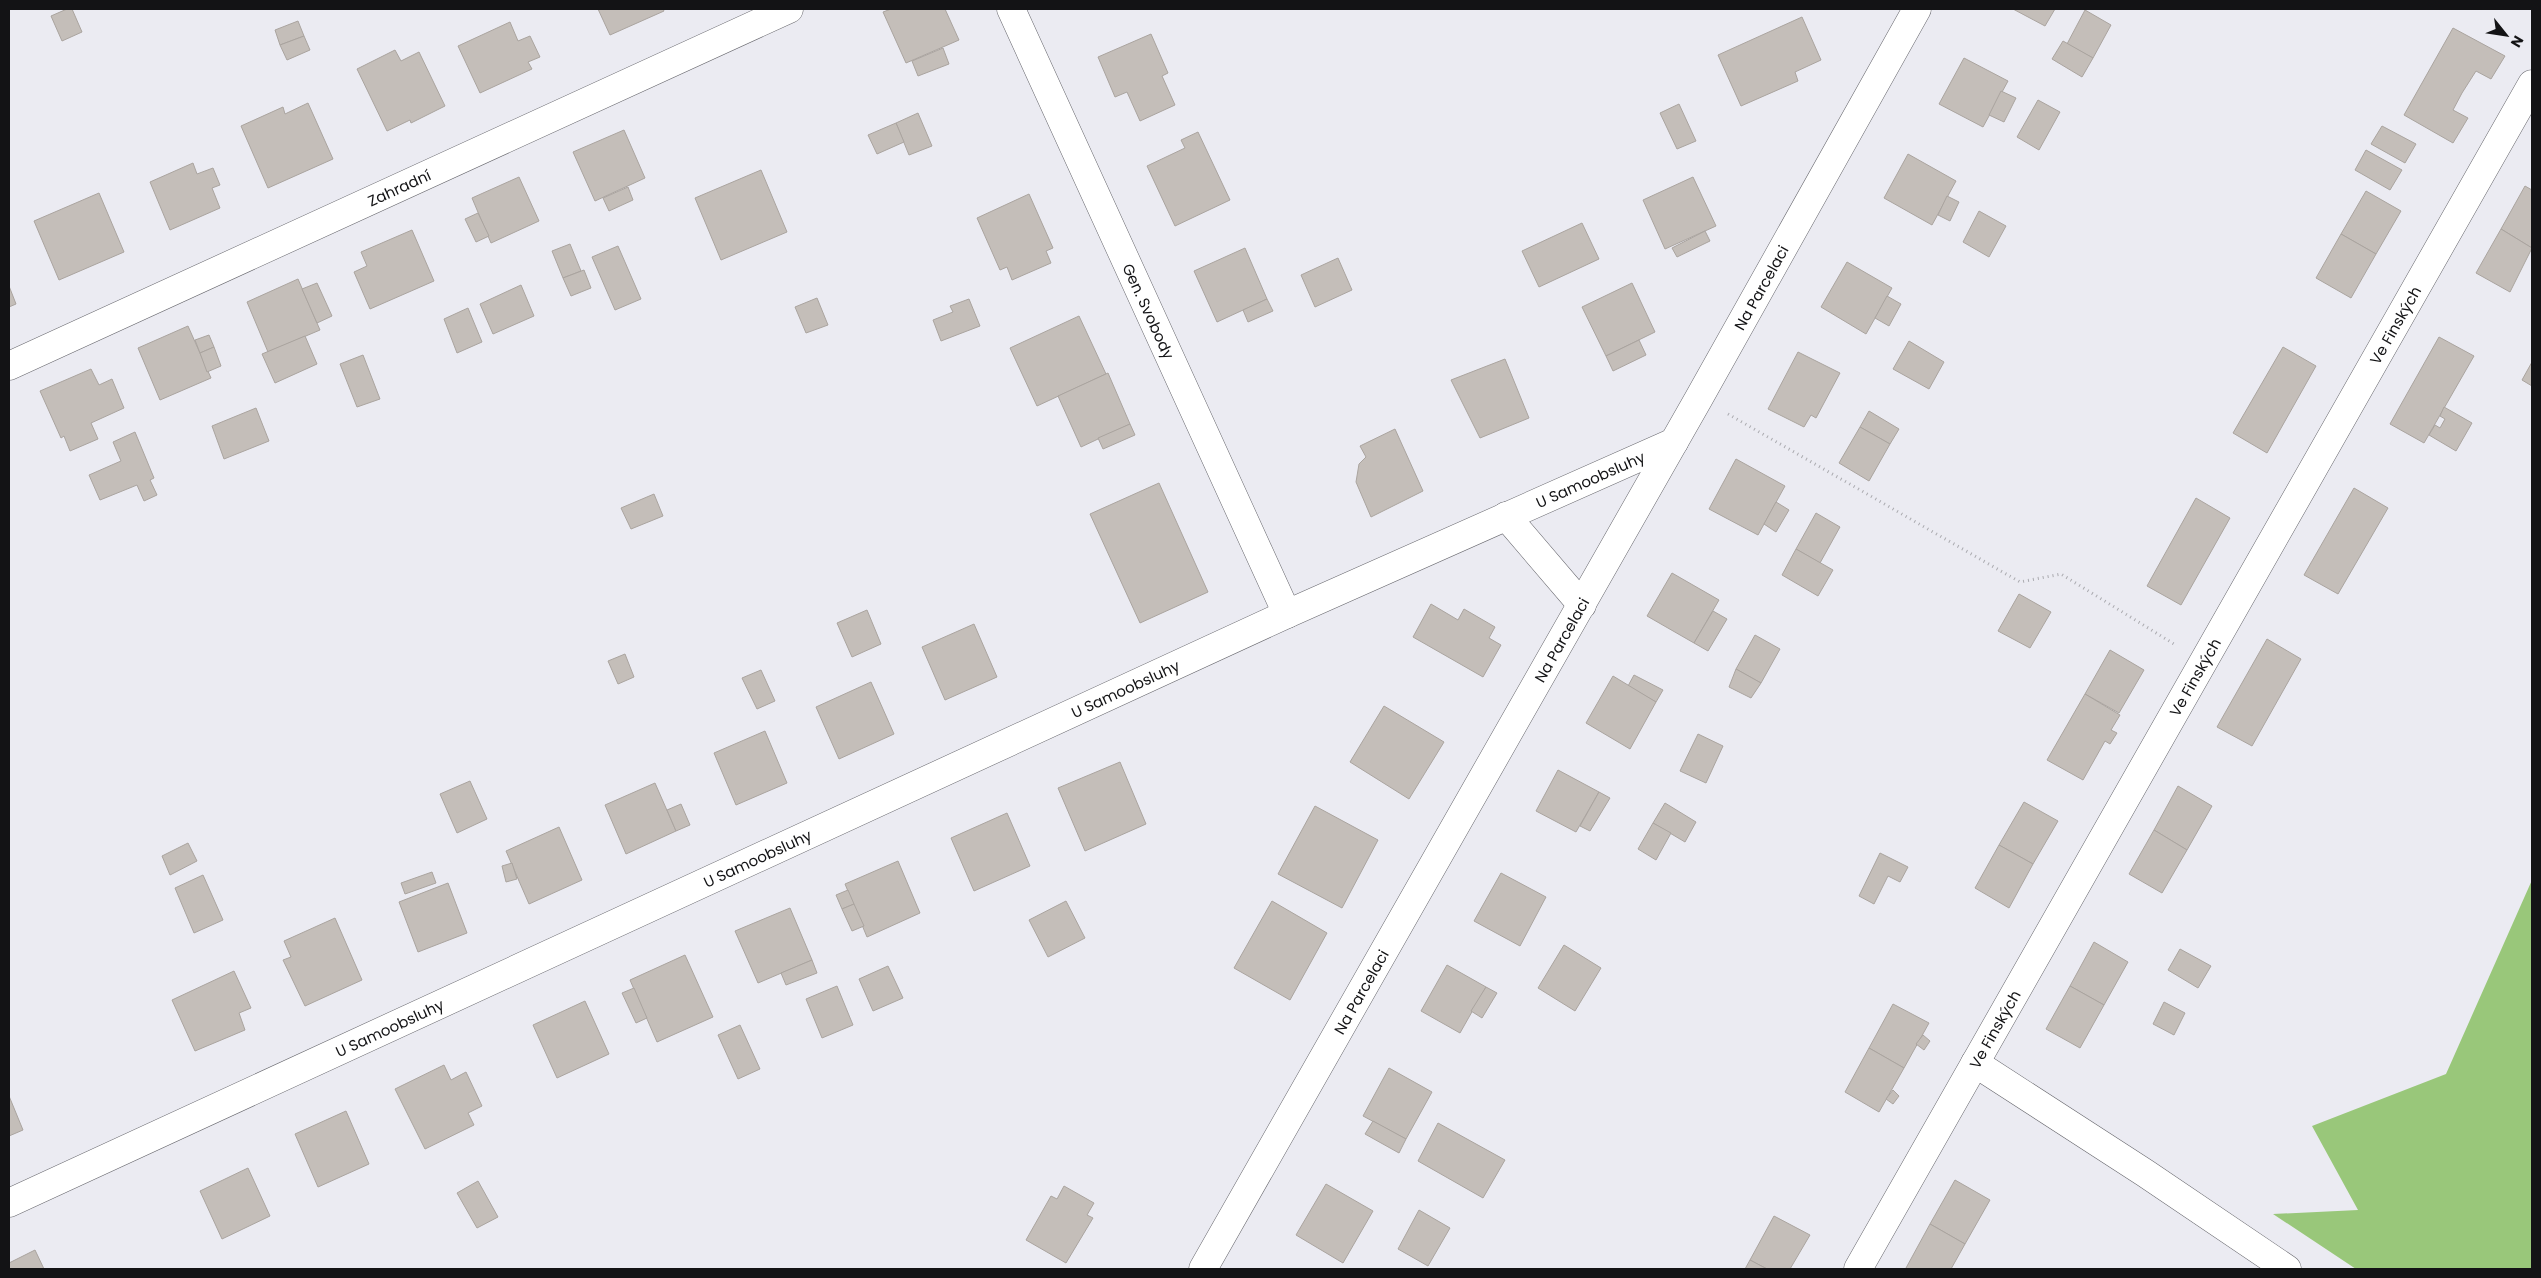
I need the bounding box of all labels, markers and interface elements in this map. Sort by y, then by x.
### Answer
north arrow [2481,10,2531,60]
text: N [2506,32,2529,51]
street label: Zahradní [364,164,434,211]
street label: Na Parcelaci [1729,241,1793,334]
street label: Gen. Svobody [1118,260,1180,363]
street label: Ve Finských [2364,282,2426,368]
street label: U Samoobsluhy [1532,446,1648,513]
street label: Na Parcelaci [1529,594,1594,686]
street label: Ve Finských [2164,634,2225,720]
street label: U Samoobsluhy [1068,654,1183,723]
street label: U Samoobsluhy [700,824,815,892]
street label: Na Parcelaci [1328,946,1393,1038]
street label: Ve Finských [1964,986,2025,1072]
street label: U Samoobsluhy [332,993,448,1062]

